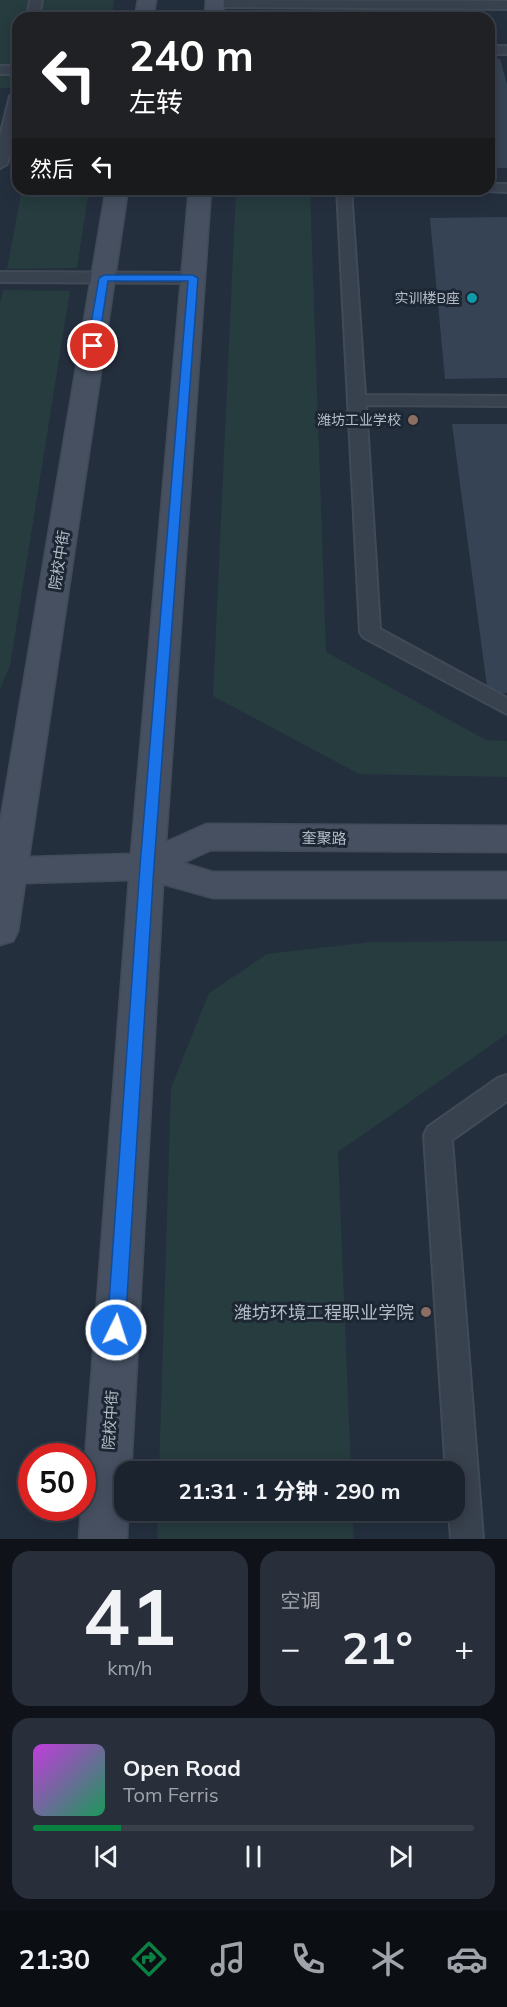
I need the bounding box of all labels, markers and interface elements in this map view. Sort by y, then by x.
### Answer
text: 240 m [129,29,254,82]
icon: left [30,36,108,114]
text: 左转 [129,85,183,119]
icon: left [86,150,119,183]
text: 然后 [30,155,74,183]
place label: 实训楼B座 [394,289,460,307]
marker: 实训楼B座 [465,291,479,305]
pin [67,320,118,371]
icon: arrive [76,329,109,362]
place label: 潍坊工业学校 [317,411,401,429]
marker: 潍坊工业学校 [406,413,420,427]
street label: 院校中街 [45,529,73,591]
street label: 奎聚路 [301,828,347,848]
position arrow [84,1298,148,1362]
place label: 潍坊环境工程职业学院 [234,1301,414,1324]
marker: 潍坊环境工程职业学院 [419,1305,433,1319]
street label: 院校中街 [98,1389,122,1451]
speed limit sign: 50 [18,1443,96,1521]
text: 21:31 · 1 分钟 · 290 m [178,1477,401,1505]
text: 41 [83,1567,177,1665]
text: 空调 [281,1588,321,1613]
text: 21° [342,1619,413,1675]
text: − [281,1627,300,1668]
text: + [454,1627,474,1668]
text: km/h [107,1655,152,1680]
text: Open Road [123,1754,241,1782]
text: Tom Ferris [123,1782,219,1807]
icon: previous [90,1840,123,1873]
icon: pause [237,1840,270,1873]
icon: next [384,1840,417,1873]
icon: directions [128,1938,170,1980]
icon: music [207,1938,249,1980]
icon: phone [287,1938,329,1980]
icon: climate [367,1938,409,1980]
icon: car [446,1938,488,1980]
text: 21:30 [19,1942,90,1976]

